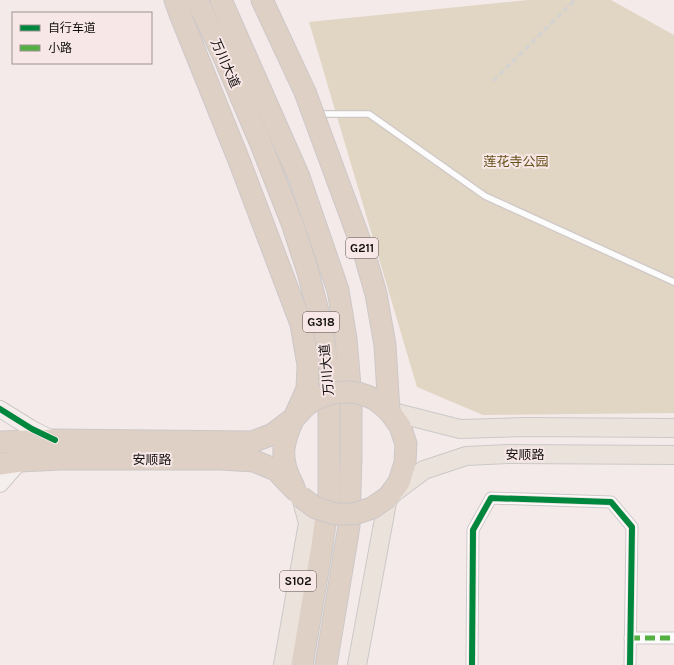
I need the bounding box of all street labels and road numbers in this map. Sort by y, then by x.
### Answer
street label: 万川大道 [208,36,243,90]
road number: G211 [346,238,378,258]
road number: G318 [303,312,339,332]
street label: 万川大道 [317,343,336,397]
street label: 安顺路 [505,447,545,462]
street label: 安顺路 [132,452,172,467]
road number: S102 [280,571,316,591]

